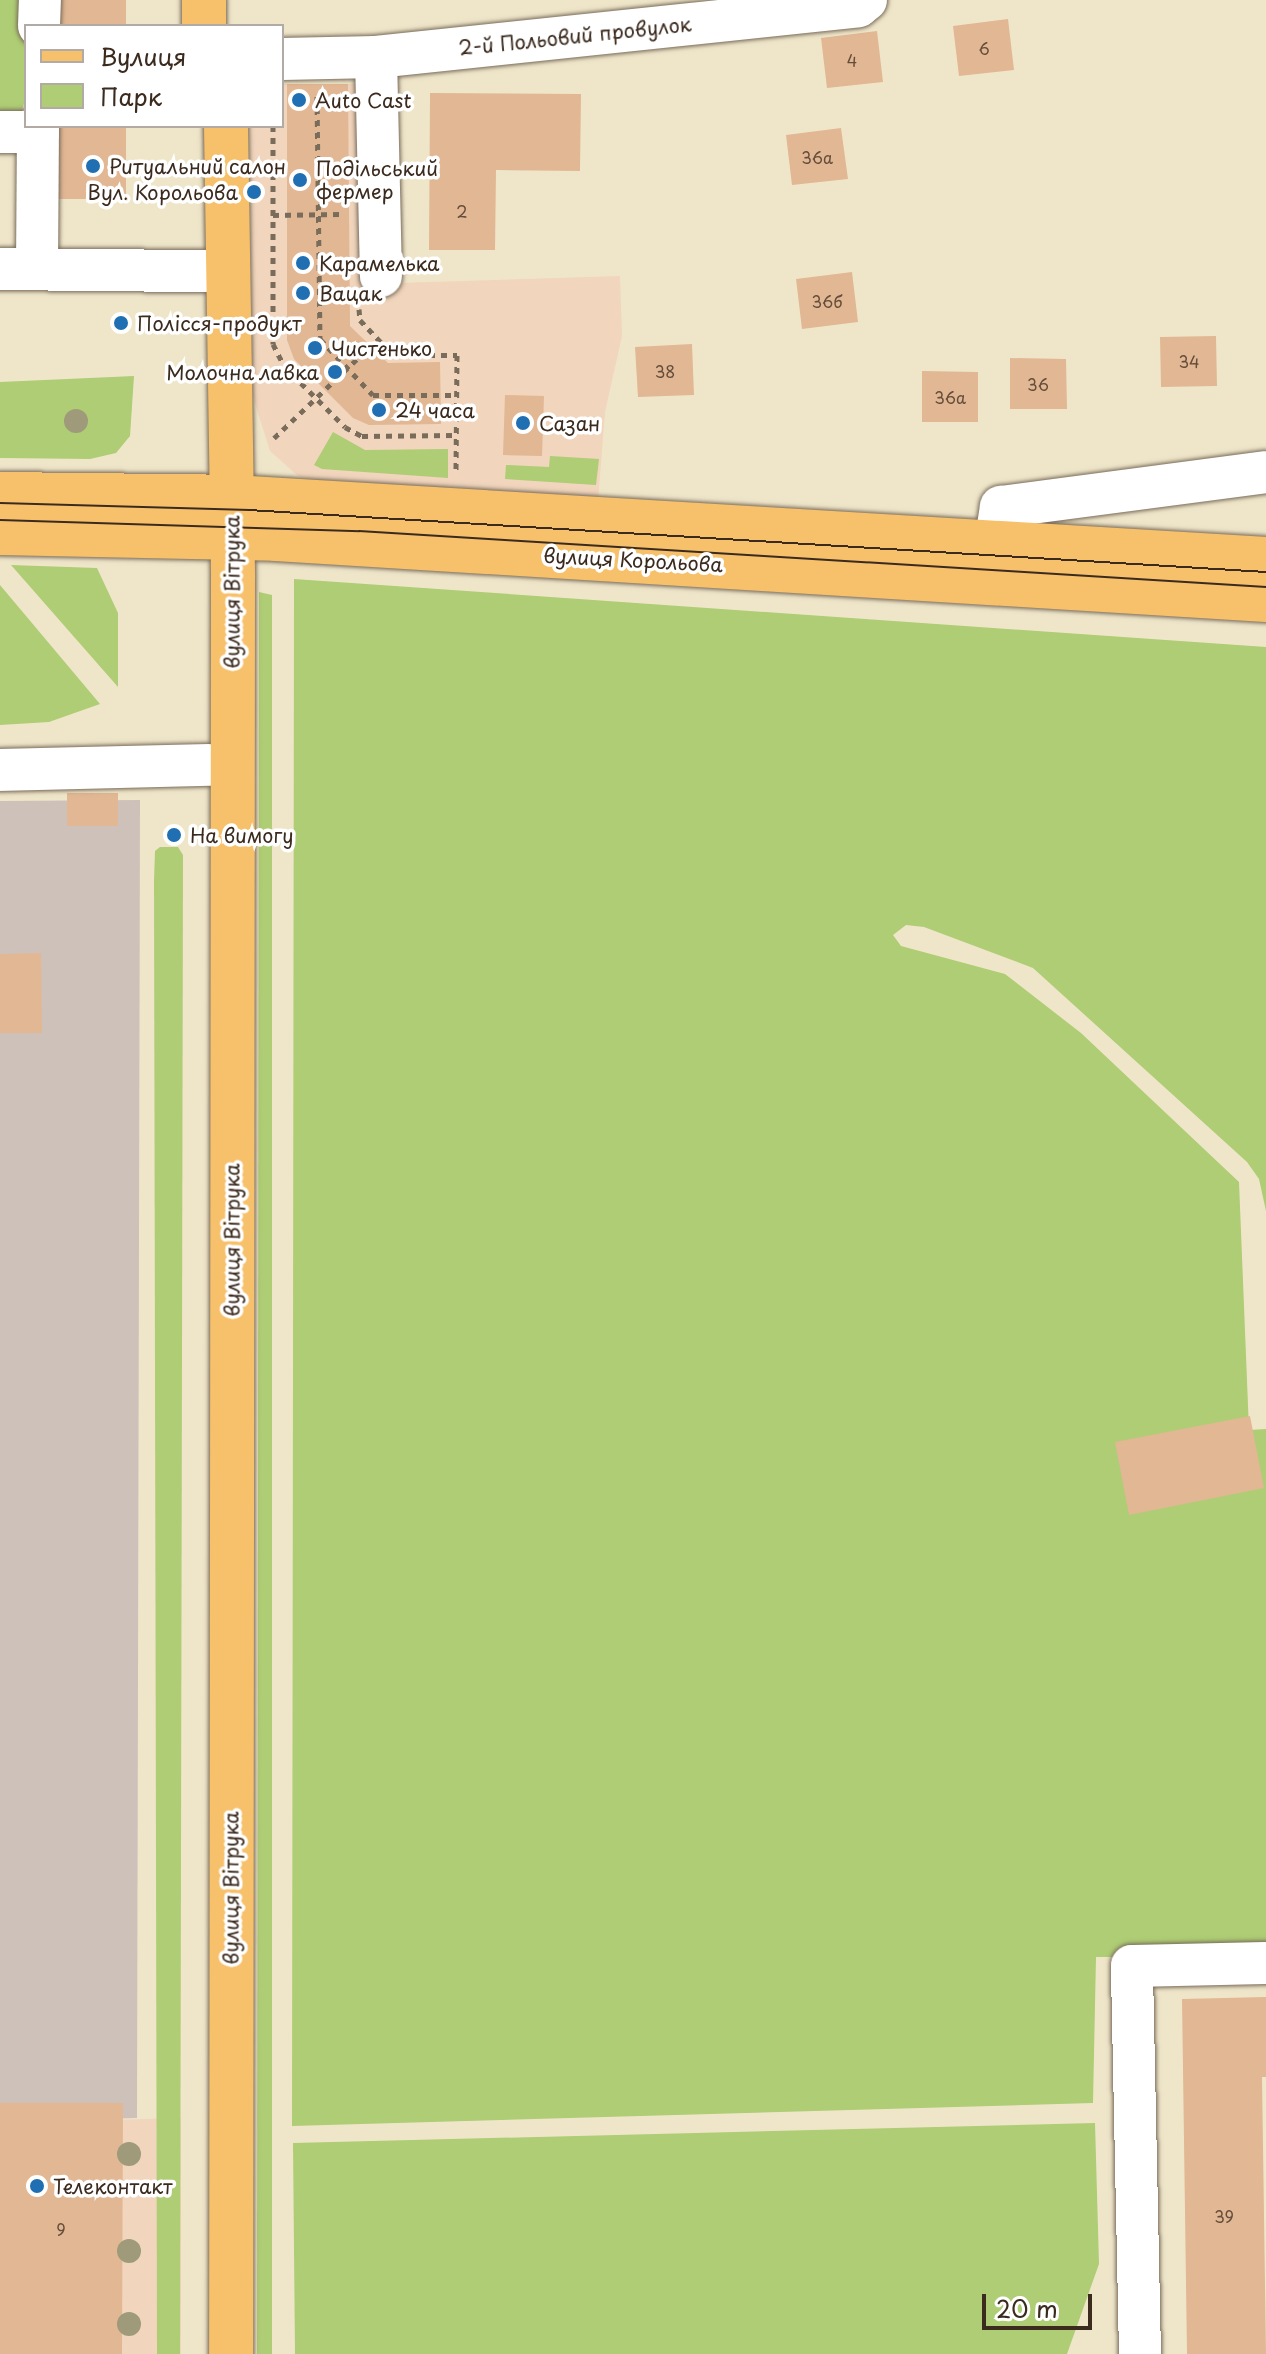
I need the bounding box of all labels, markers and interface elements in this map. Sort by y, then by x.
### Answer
street label: 2-й Польовий провулок [458,12,692,60]
legend [24,24,284,128]
text: Вулиця [100,38,186,74]
house number: 6 [978,38,990,58]
house number: 4 [847,50,857,70]
text: Парк [100,78,162,114]
place label: Auto Cast [315,88,412,112]
marker: Auto Cast [290,91,308,109]
house number: 36а [801,147,833,167]
place label: Ритуальний салон [109,154,287,178]
place label: Подільський фермер [316,156,438,203]
marker: Ритуальний салон [84,157,102,175]
marker: Подільський фермер [291,171,309,189]
place label: Вул. Корольова [87,180,238,204]
marker: Вул. Корольова [245,183,263,201]
house number: 2 [456,201,468,221]
place label: Карамелька [319,251,440,275]
marker: Карамелька [294,254,312,272]
place label: Вацак [319,281,382,305]
marker: Вацак [294,284,312,302]
house number: 36б [811,291,843,311]
place label: Полісся-продукт [137,311,302,335]
marker: Полісся-продукт [112,314,130,332]
place label: Чистенько [331,336,432,360]
marker: Чистенько [306,339,324,357]
house number: 34 [1178,351,1200,371]
place label: Молочна лавка [166,360,319,384]
house number: 38 [655,361,675,381]
marker: Молочна лавка [326,363,344,381]
house number: 36 [1027,374,1049,394]
house number: 36а [934,387,966,407]
place label: 24 часа [395,398,475,422]
marker: 24 часа [370,401,388,419]
place label: Сазан [539,411,600,435]
marker: Сазан [514,414,532,432]
street label: вулиця Вітрука [220,515,244,669]
street label: вулиця Корольова [543,543,723,577]
place label: На вимогу [190,823,294,847]
marker: На вимогу [165,826,183,844]
street label: вулиця Вітрука [220,1163,244,1317]
street label: вулиця Вітрука [219,1811,243,1965]
place label: Телеконтакт [53,2174,173,2198]
marker: Телеконтакт [28,2177,46,2195]
house number: 39 [1214,2206,1234,2226]
house number: 9 [56,2219,66,2239]
scale bar [986,2278,1096,2328]
text: 20 m [996,2290,1058,2326]

